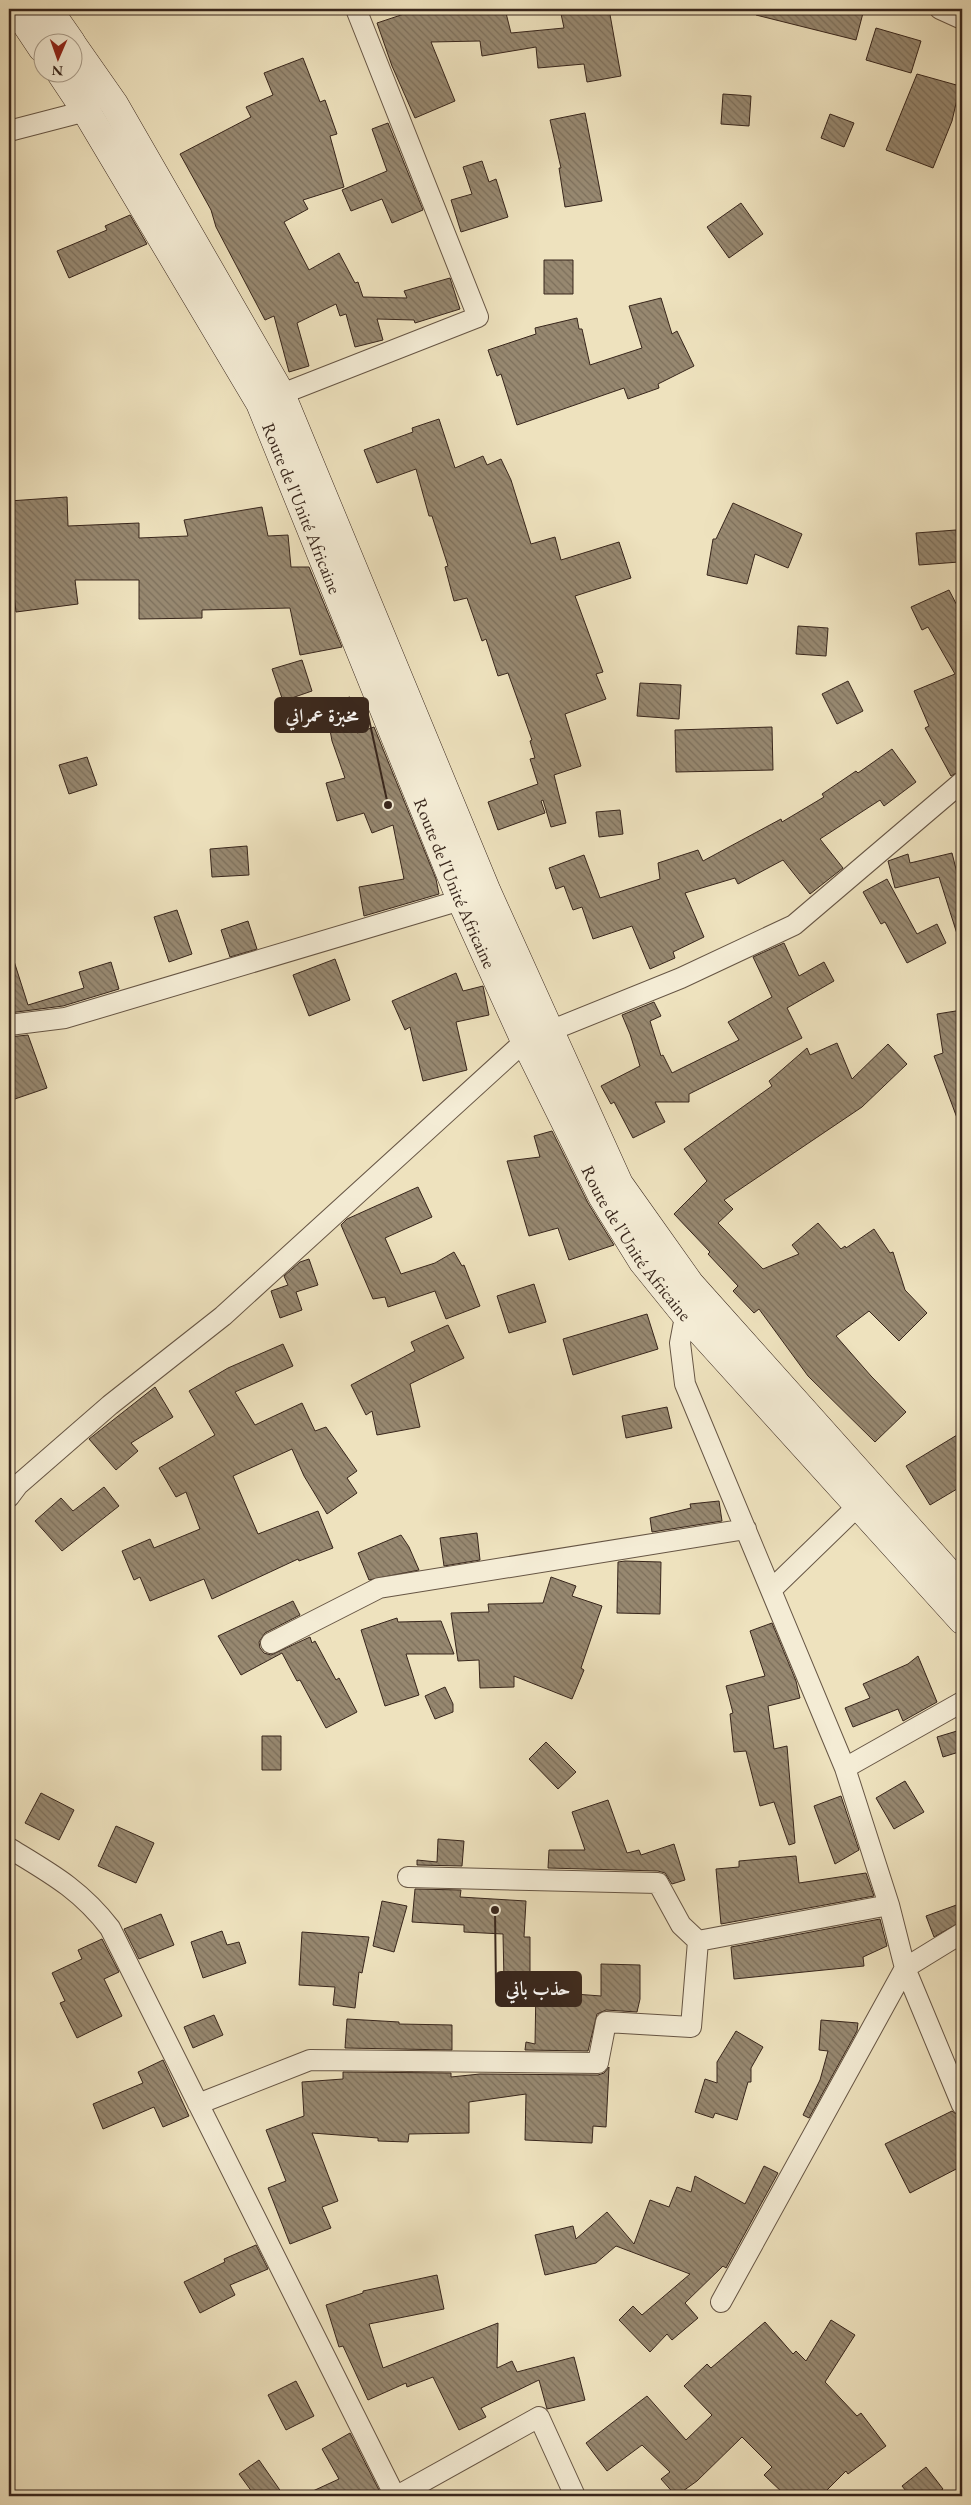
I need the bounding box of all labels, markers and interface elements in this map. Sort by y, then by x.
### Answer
north arrow [32,32,82,82]
text: N [51,62,64,80]
street label: Route de l'Unité Africaine [258,419,347,597]
callout: مخبزة عمراني [275,698,368,732]
text: مخبزة عمراني [284,703,359,731]
street label: Route de l'Unité Africaine [409,794,502,972]
street label: Route de l'Unité Africaine [577,1161,697,1325]
callout: حذب باني [496,1972,581,2006]
text: حذب باني [505,1976,570,2004]

